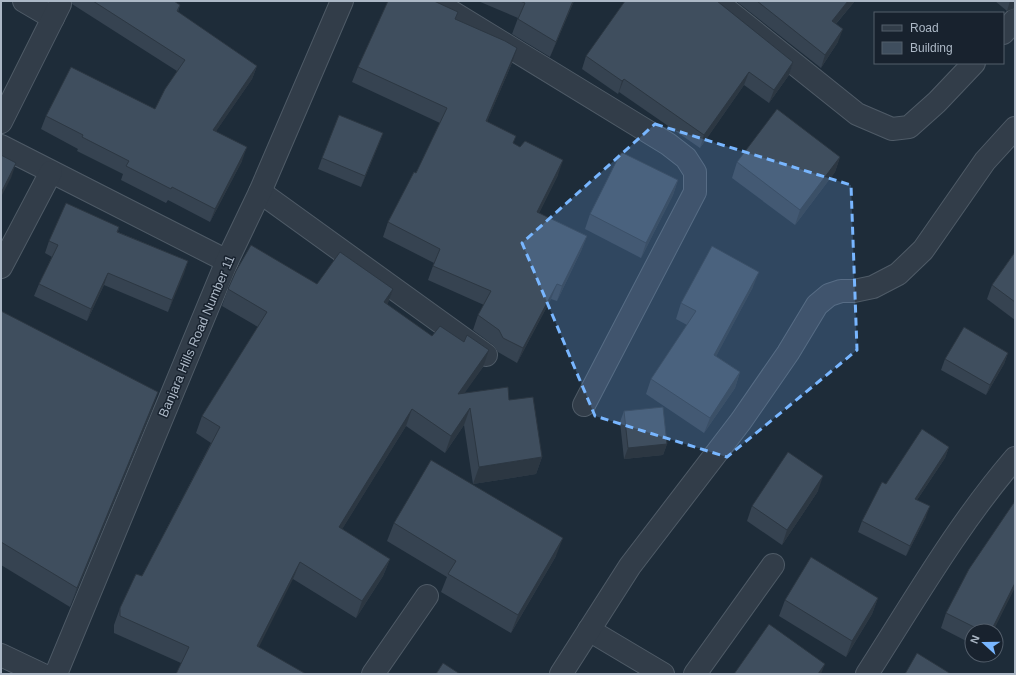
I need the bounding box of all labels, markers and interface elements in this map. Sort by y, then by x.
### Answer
legend [874,12,1004,64]
text: Road [910,21,939,35]
text: Building [910,41,953,55]
street label: Banjara Hills Road Number 11 [155,253,237,419]
north arrow [964,623,1004,663]
text: N [968,634,982,645]

